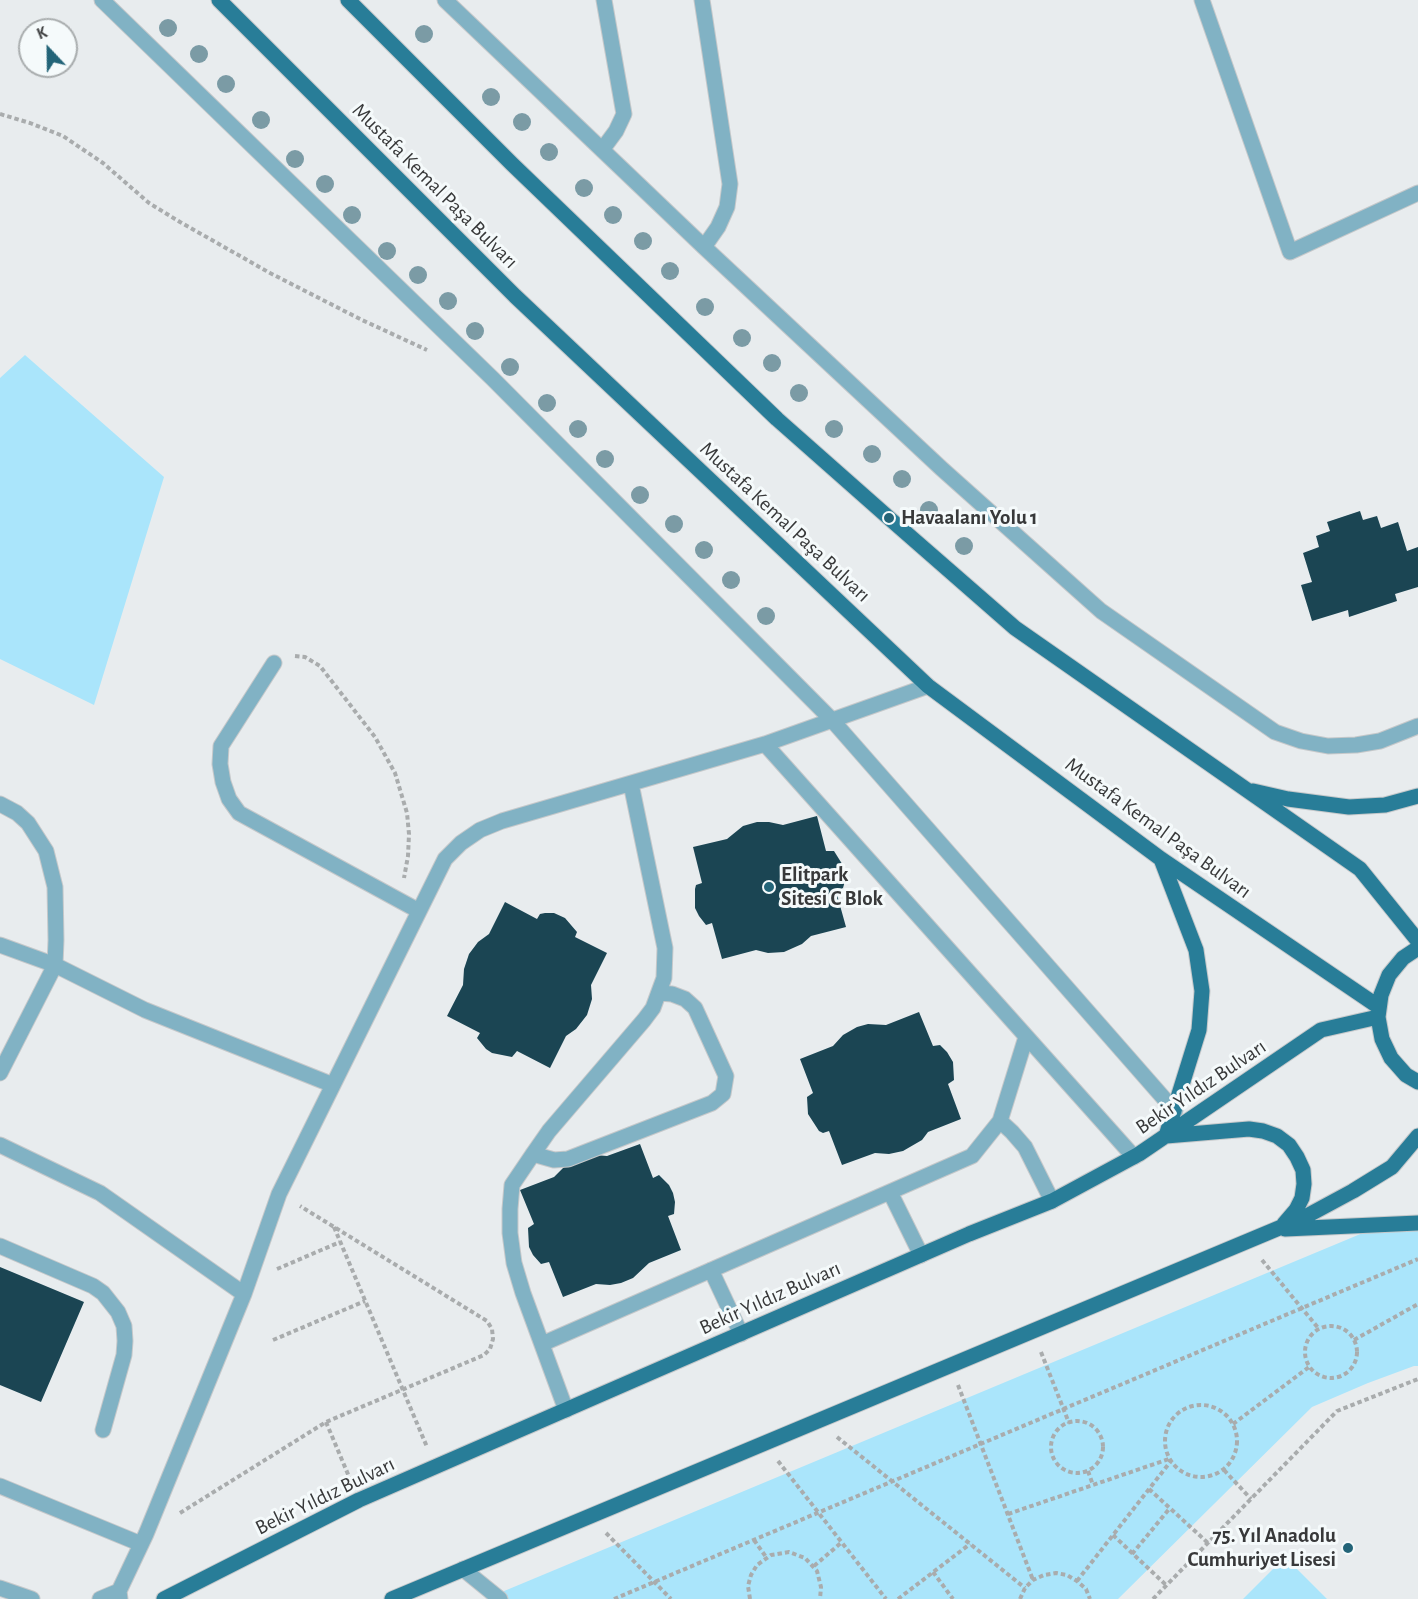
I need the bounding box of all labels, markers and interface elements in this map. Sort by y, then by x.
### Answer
north arrow [18,18,78,78]
text: K [35,24,49,42]
street label: Mustafa Kemal Paşa Bulvarı [347,98,523,274]
street label: Mustafa Kemal Paşa Bulvarı [694,436,876,608]
place label: Havaalanı Yolu 1 [901,505,1038,531]
marker: Havaalanı Yolu 1 [882,511,896,525]
street label: Mustafa Kemal Paşa Bulvarı [1060,752,1256,904]
place label: Elitpark Sitesi C Blok [781,862,883,912]
marker: Elitpark Sitesi C Blok [762,880,776,894]
street label: Bekir Yıldız Bulvarı [1131,1034,1271,1140]
street label: Bekir Yıldız Bulvarı [695,1256,845,1340]
street label: Bekir Yıldız Bulvarı [251,1451,399,1541]
place label: 75. Yıl Anadolu Cumhuriyet Lisesi [1187,1523,1336,1573]
marker: 75. Yıl Anadolu Cumhuriyet Lisesi [1341,1541,1355,1555]

